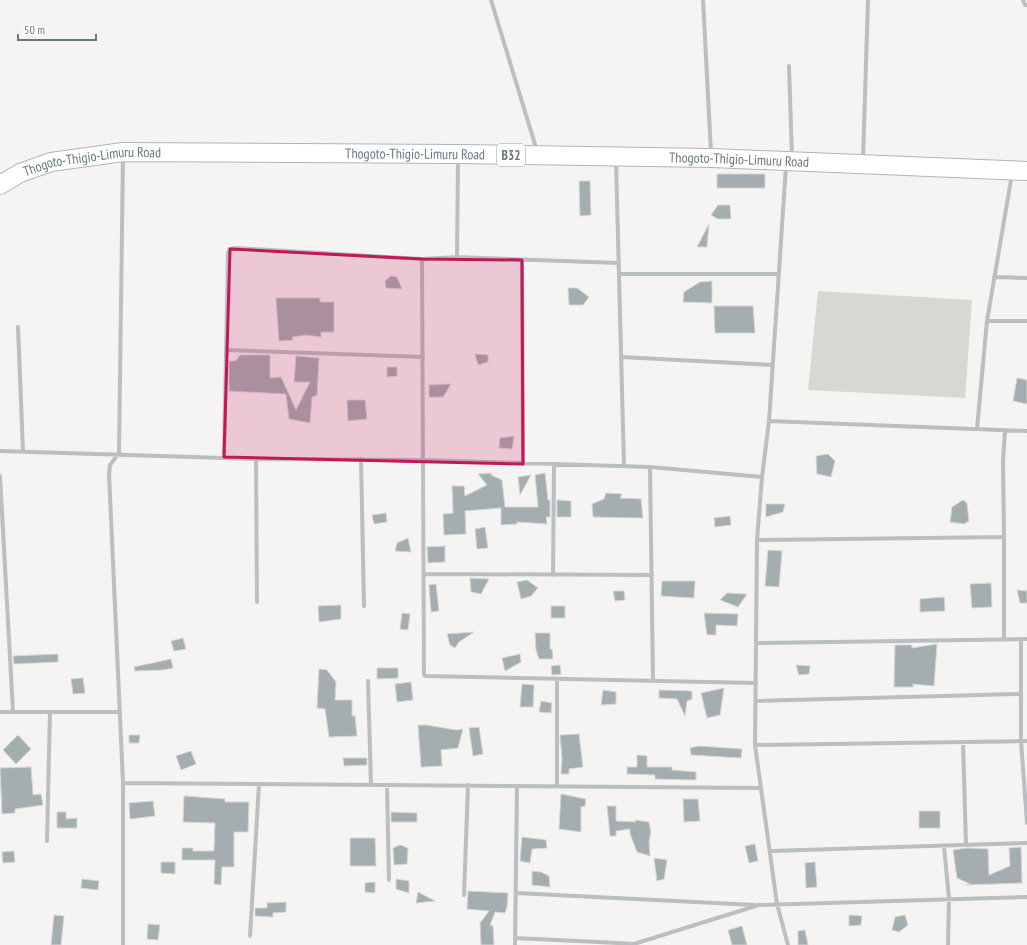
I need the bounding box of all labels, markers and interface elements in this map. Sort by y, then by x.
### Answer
scale bar [18,16,96,42]
text: 50 m [24,22,45,37]
street label: Thogoto-Thigio-Limuru Road [21,143,161,180]
street label: Thogoto-Thigio-Limuru Road [345,144,485,163]
road number: B32 [497,144,525,166]
street label: Thogoto-Thigio-Limuru Road [669,148,809,171]

